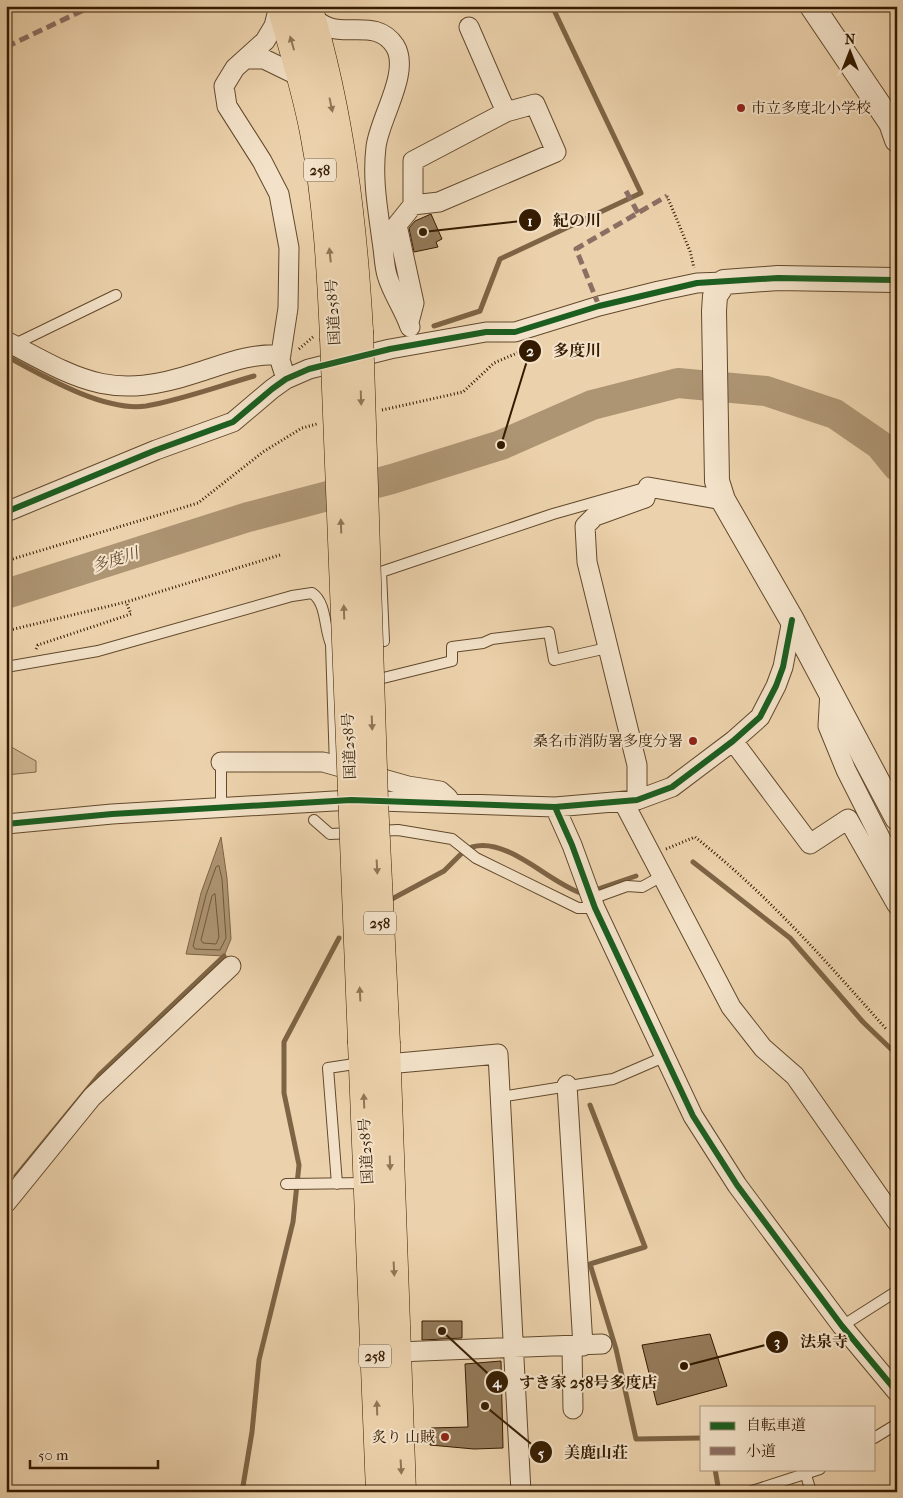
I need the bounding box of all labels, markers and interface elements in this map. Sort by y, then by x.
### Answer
north arrow [826,28,876,78]
text: N [845,31,856,48]
one-way arrow [287,36,295,51]
one-way arrow [327,97,335,112]
place label: 市立多度北小学校 [751,99,871,117]
marker: 市立多度北小学校 [735,102,747,114]
road number: 258 [304,158,336,182]
callout: 紀の川 [518,205,611,236]
text: 紀の川 [553,211,601,230]
text: 1 [527,212,533,230]
one-way arrow [326,246,334,262]
street label: 国道258号 [322,278,344,346]
callout: 多度川 [518,335,611,366]
text: 多度川 [553,341,601,360]
text: 2 [526,342,534,360]
one-way arrow [357,390,365,406]
one-way arrow [336,518,344,534]
water label: 多度川 [89,542,143,576]
one-way arrow [339,603,347,619]
street label: 国道258号 [339,712,359,780]
one-way arrow [368,715,376,731]
place label: 桑名市消防署多度分署 [533,732,683,750]
marker: 桑名市消防署多度分署 [687,735,699,747]
one-way arrow [374,860,382,876]
road number: 258 [364,911,396,934]
one-way arrow [355,986,363,1002]
one-way arrow [359,1093,367,1109]
street label: 国道258号 [355,1117,377,1185]
one-way arrow [386,1155,394,1171]
one-way arrow [391,1262,399,1278]
callout: 法泉寺 [765,1326,858,1357]
text: 法泉寺 [800,1332,848,1351]
text: 3 [774,1333,780,1351]
road number: 258 [359,1344,391,1368]
callout: すき家 258号多度店 [484,1367,668,1398]
text: 4 [492,1373,503,1391]
text: すき家 258号多度店 [519,1373,657,1392]
one-way arrow [372,1400,380,1416]
legend [700,1406,876,1470]
text: 自転車道 [746,1416,806,1434]
place label: 炙り 山賊 [372,1428,435,1446]
marker: 炙り 山賊 [439,1431,451,1443]
callout: 美鹿山荘 [529,1437,638,1468]
scale bar [30,1438,158,1470]
text: 小道 [746,1442,776,1460]
text: 美鹿山荘 [564,1443,628,1462]
text: 5 [538,1444,545,1462]
text: 50 m [38,1446,69,1464]
one-way arrow [397,1459,405,1475]

